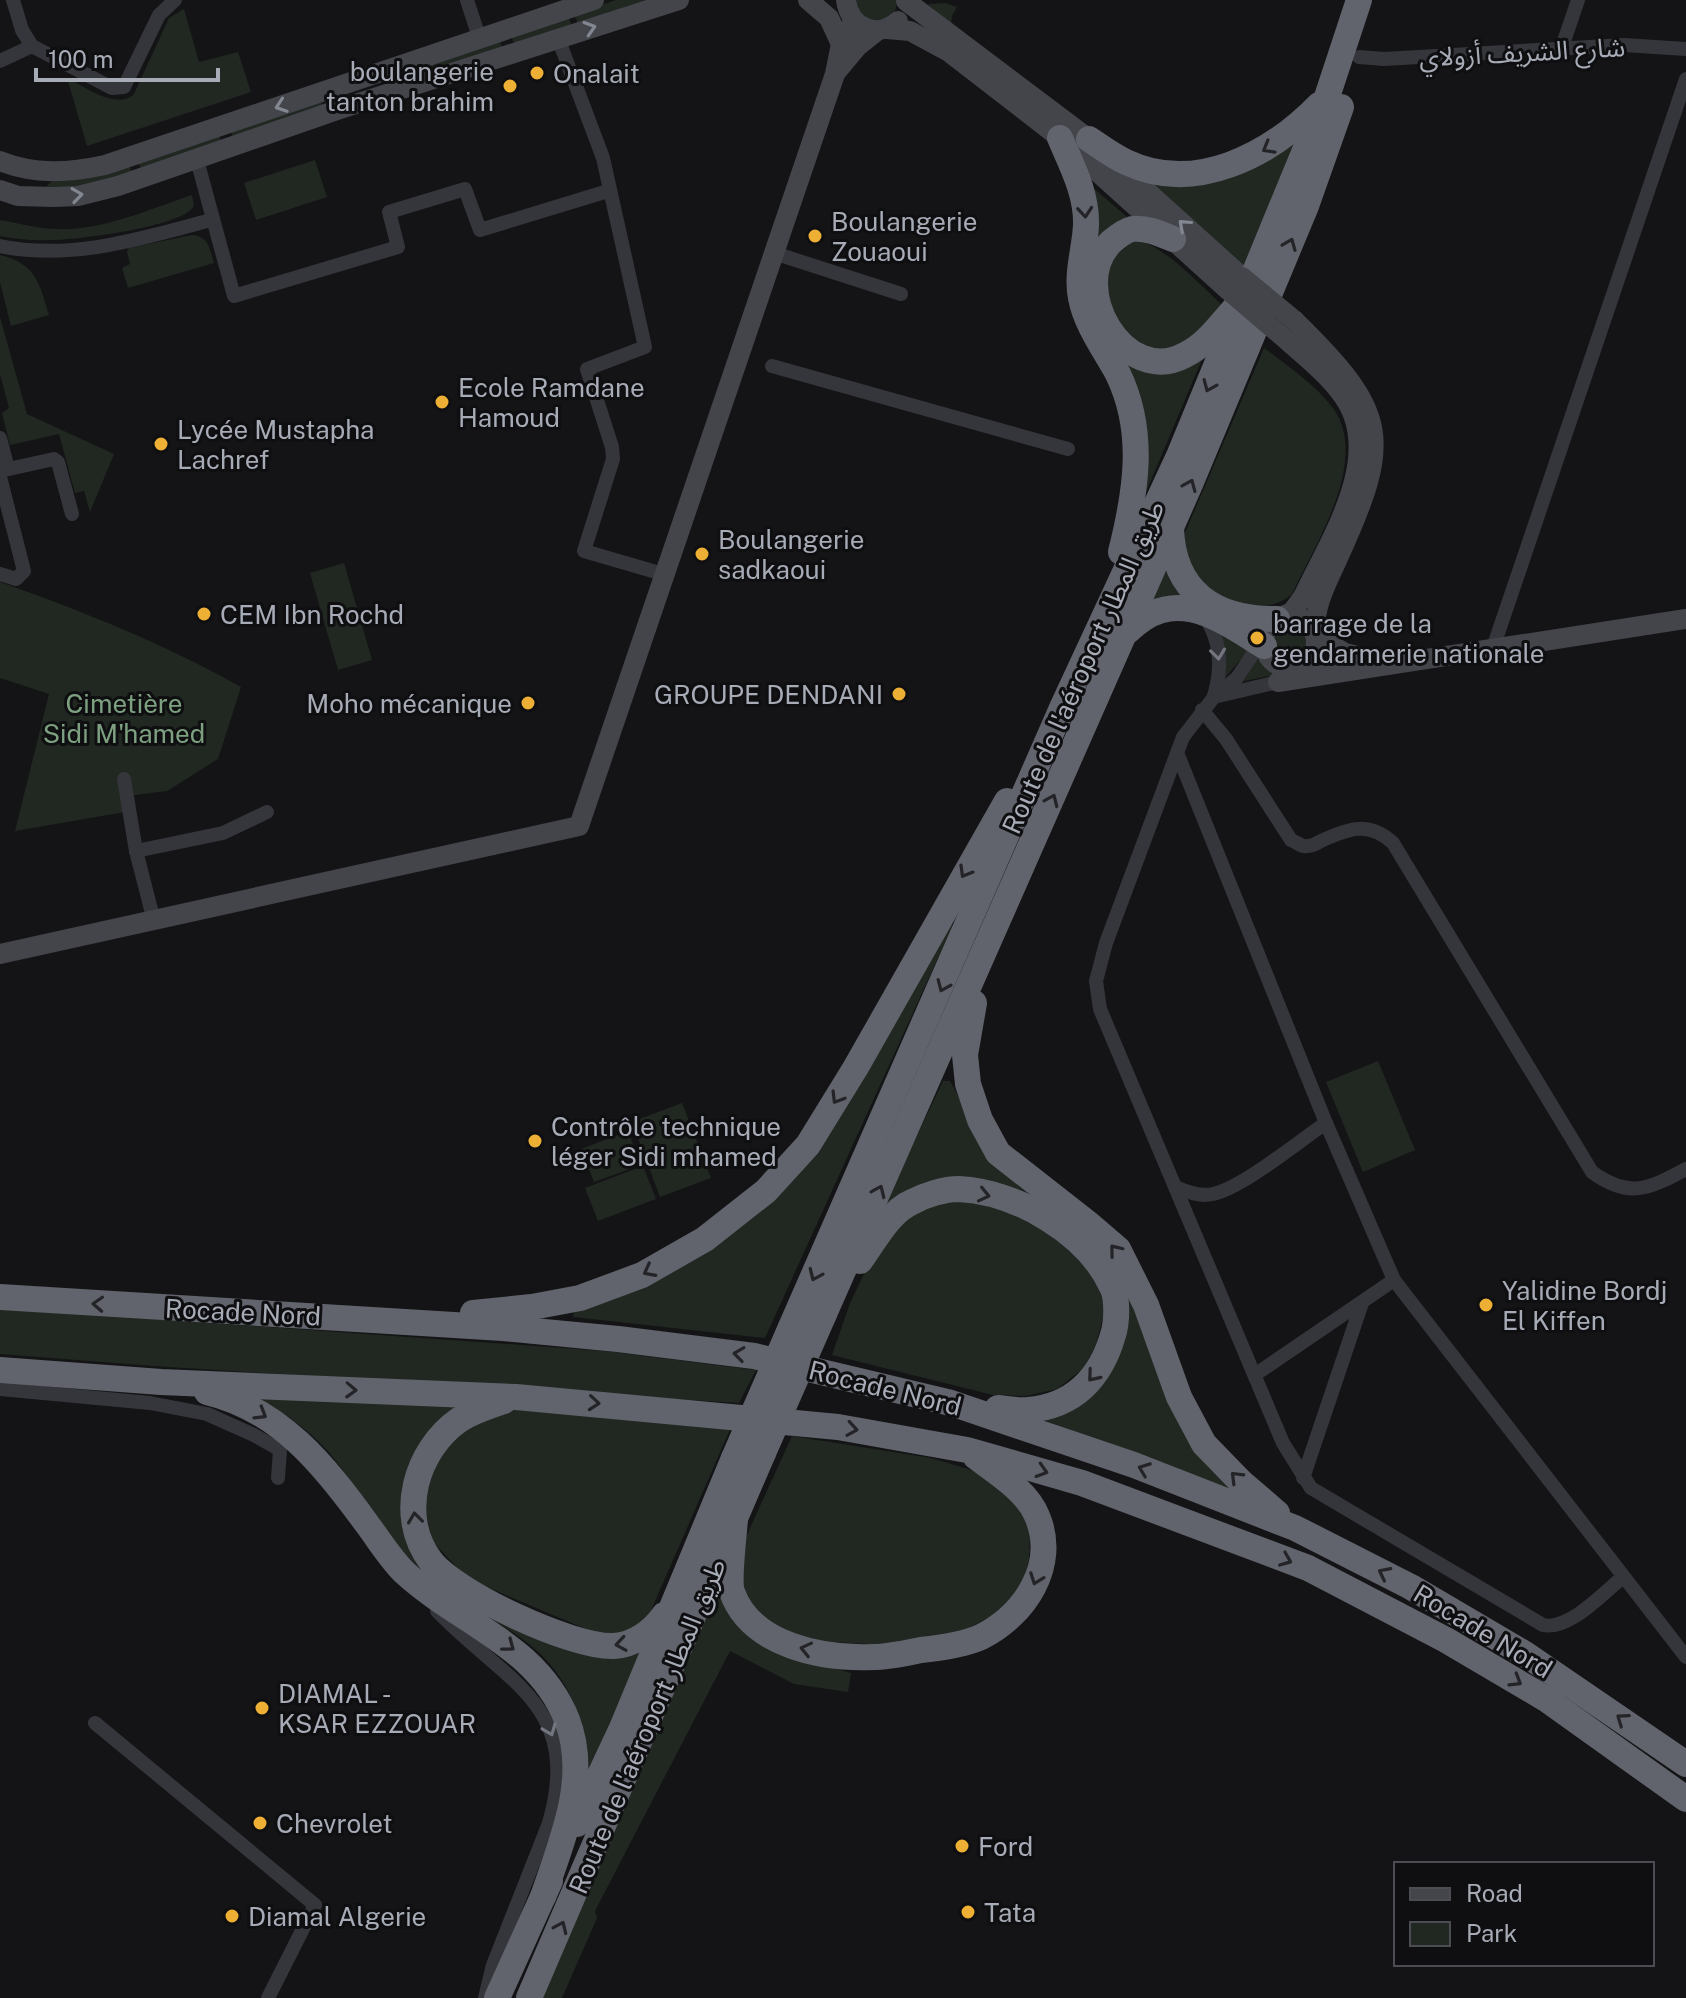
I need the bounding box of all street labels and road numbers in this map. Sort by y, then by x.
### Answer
street label: شارع الشريف أزولاي [1418,31,1626,78]
street label: Route de l'aéroport طريق المطار [995,496,1172,839]
street label: Rocade Nord [164,1292,322,1332]
street label: Rocade Nord [805,1354,965,1422]
street label: Route de l'aéroport طريق المطار [562,1554,733,1899]
street label: Rocade Nord [1408,1577,1558,1685]

